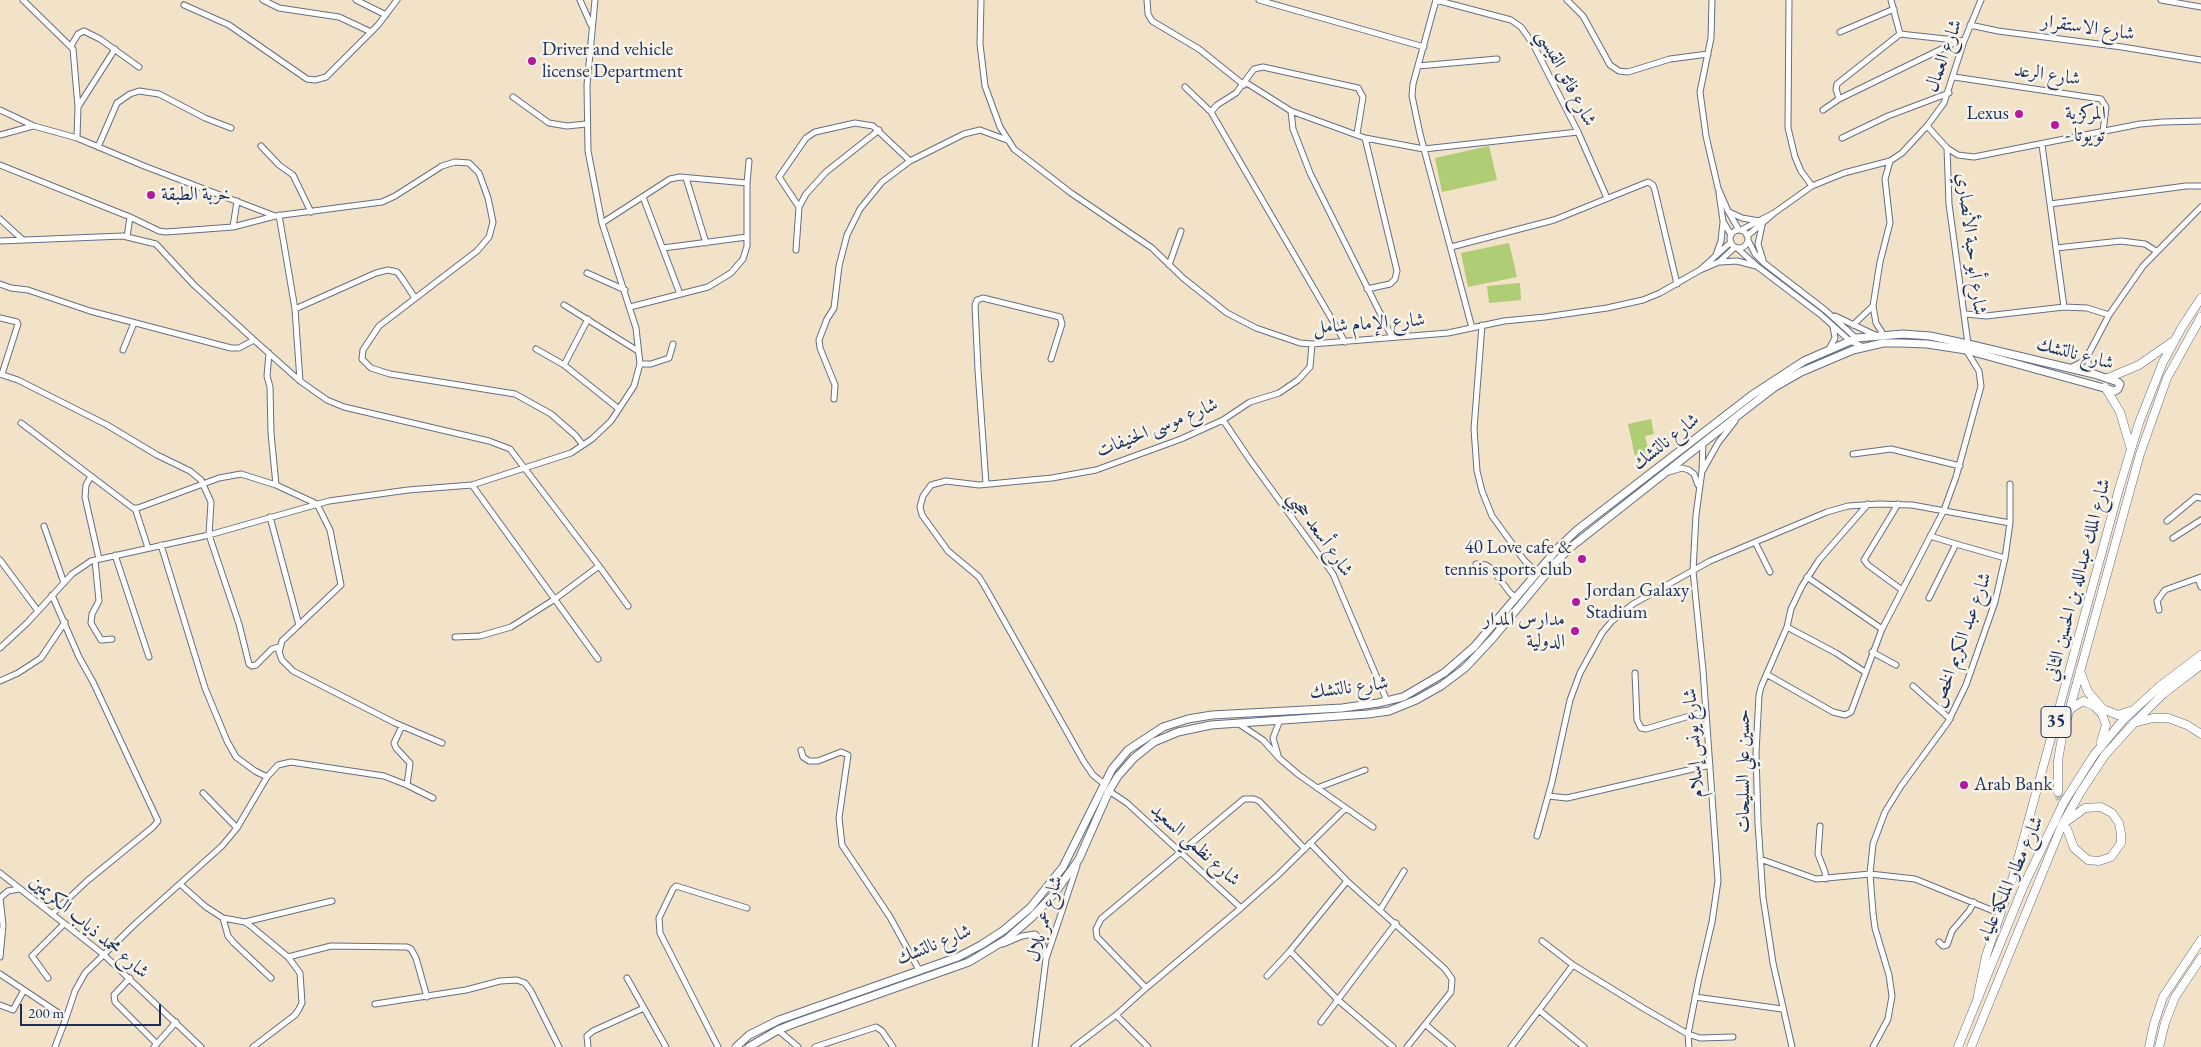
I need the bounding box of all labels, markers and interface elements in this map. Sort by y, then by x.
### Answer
street label: شارع الاستقرار [2040,10,2136,46]
street label: شارع العمال [1920,16,1968,96]
street label: شارع فائق القيسي [1531,26,1601,130]
place label: Driver and vehicle license Department [542,39,683,83]
marker: Driver and vehicle license Department [526,55,538,67]
street label: شارع الرعد [2012,59,2082,91]
place label: Lexus [1966,103,2009,125]
place label: المركزية - تويوتا [2065,103,2106,147]
marker: Lexus [2013,108,2025,120]
marker: المركزية - تويوتا [2049,119,2061,131]
street label: شارع أبو حبة الأنصاري [1951,171,1991,317]
place label: خربة الطبقة [161,184,231,206]
marker: خربة الطبقة [145,189,157,201]
street label: شارع الإمام شامل [1312,309,1426,339]
street label: شارع نالتشك [2034,333,2116,375]
street label: شارع موسى الحنيفات [1093,393,1221,463]
street label: شارع نالتشك [1628,409,1704,475]
street label: شارع الملك عبدالله بن الحسين الثاني [2040,476,2116,684]
street label: شارع أسعد حجبي [1282,487,1358,581]
place label: 40 Love cafe & tennis sports club [1444,537,1572,581]
marker: 40 Love cafe & tennis sports club [1576,553,1588,565]
street label: شارع عبد الكريم الخص [1927,569,1997,711]
place label: Jordan Galaxy Stadium [1586,580,1689,624]
marker: Jordan Galaxy Stadium [1570,596,1582,608]
place label: مدارس المدار الدولية [1483,609,1565,653]
marker: مدارس المدار الدولية [1569,625,1581,637]
street label: شارع نالتشك [1308,672,1390,704]
street label: شارع يونس إسلام [1679,687,1709,799]
road number: 35 [2041,706,2071,738]
street label: حسين علي السليحات [1733,709,1755,833]
place label: Arab Bank [1974,774,2052,796]
marker: Arab Bank [1958,779,1970,791]
street label: شارع نظمي السعيد [1145,799,1245,891]
street label: شارع مطار الملكة علياء [1973,813,2049,945]
street label: شارع محمد ذياب الكريمين [25,870,153,984]
street label: شارع عمر بلال [1022,873,1068,965]
street label: شارع نالتشك [893,920,975,970]
scale bar [22,994,164,1026]
text: 200 m [28,1003,64,1022]

